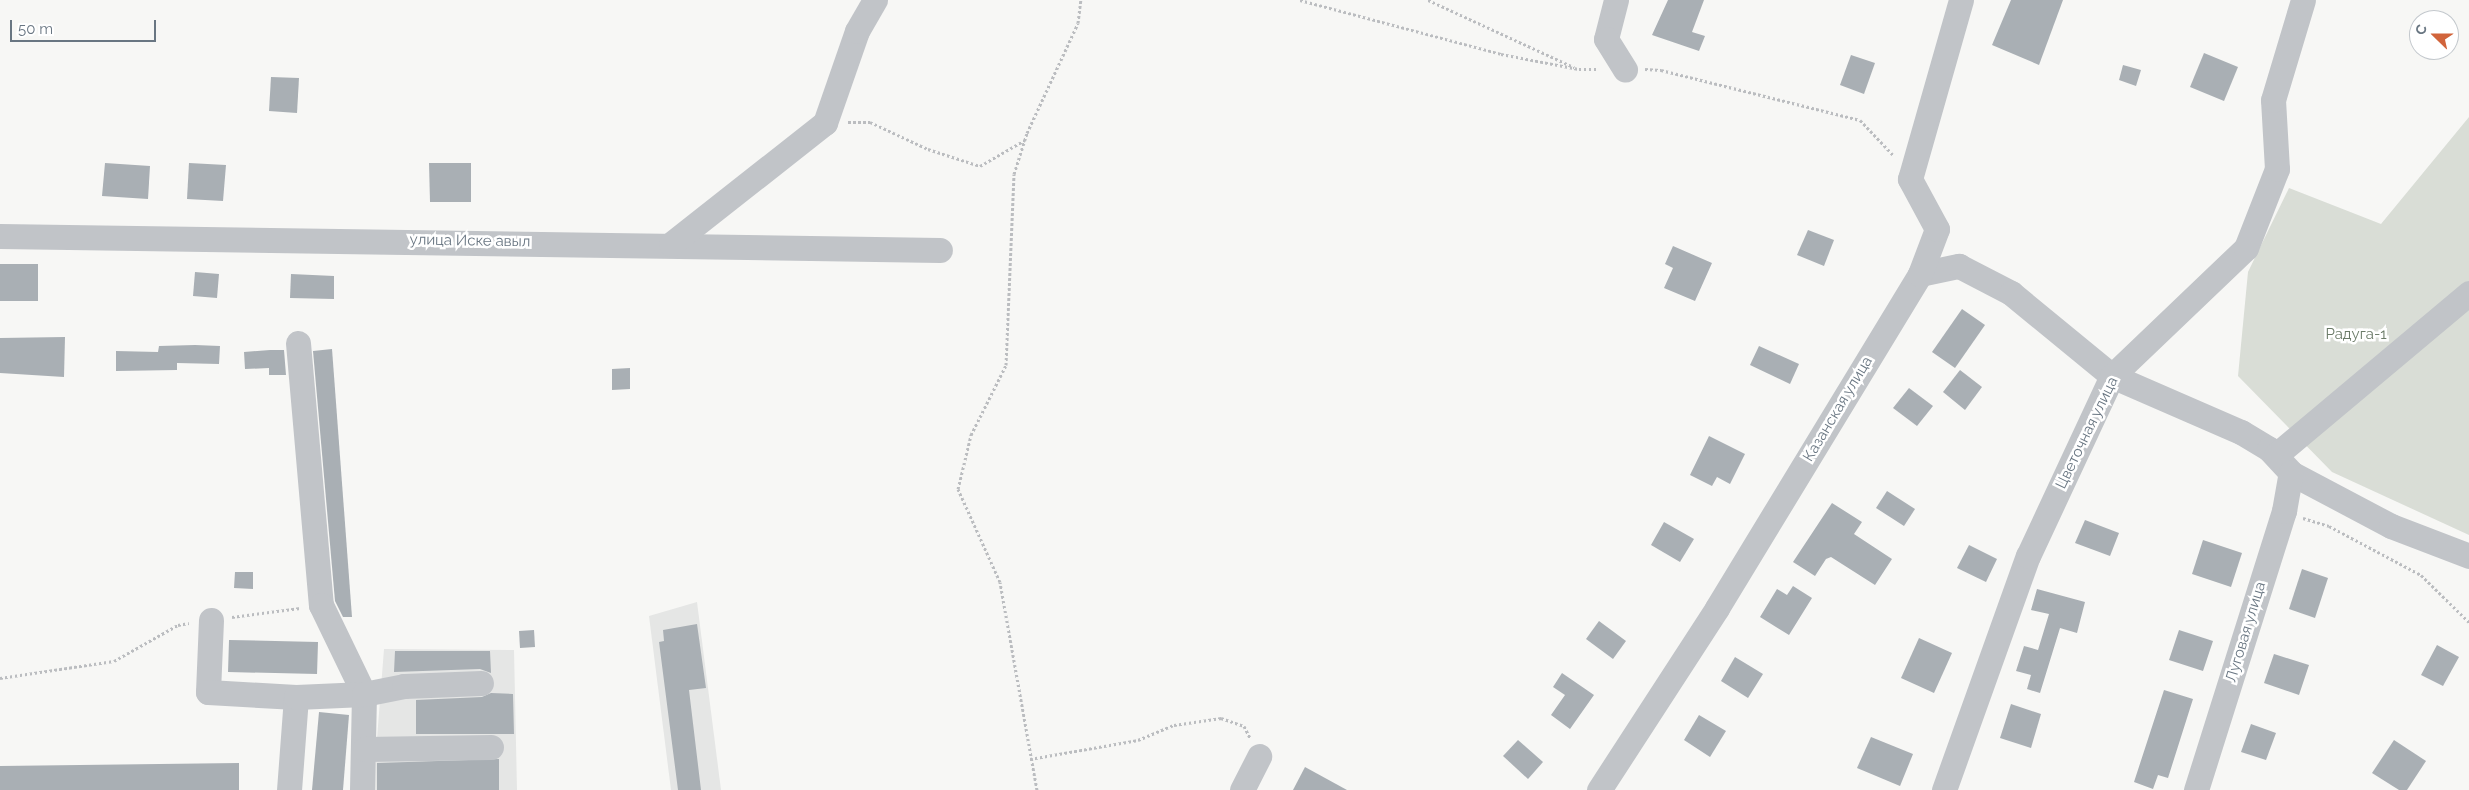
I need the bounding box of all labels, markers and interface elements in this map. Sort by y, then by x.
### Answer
scale bar [12,10,159,42]
north arrow [2409,10,2459,60]
text: 50 m [18,20,53,38]
text: С [2412,22,2430,37]
street label: улица Иске авыл [409,231,531,251]
park label: Радуга-1 [2325,326,2387,344]
street label: Казанская улица [1799,353,1877,465]
street label: Цветочная улица [2052,374,2122,492]
street label: Луговая улица [2222,580,2270,684]

